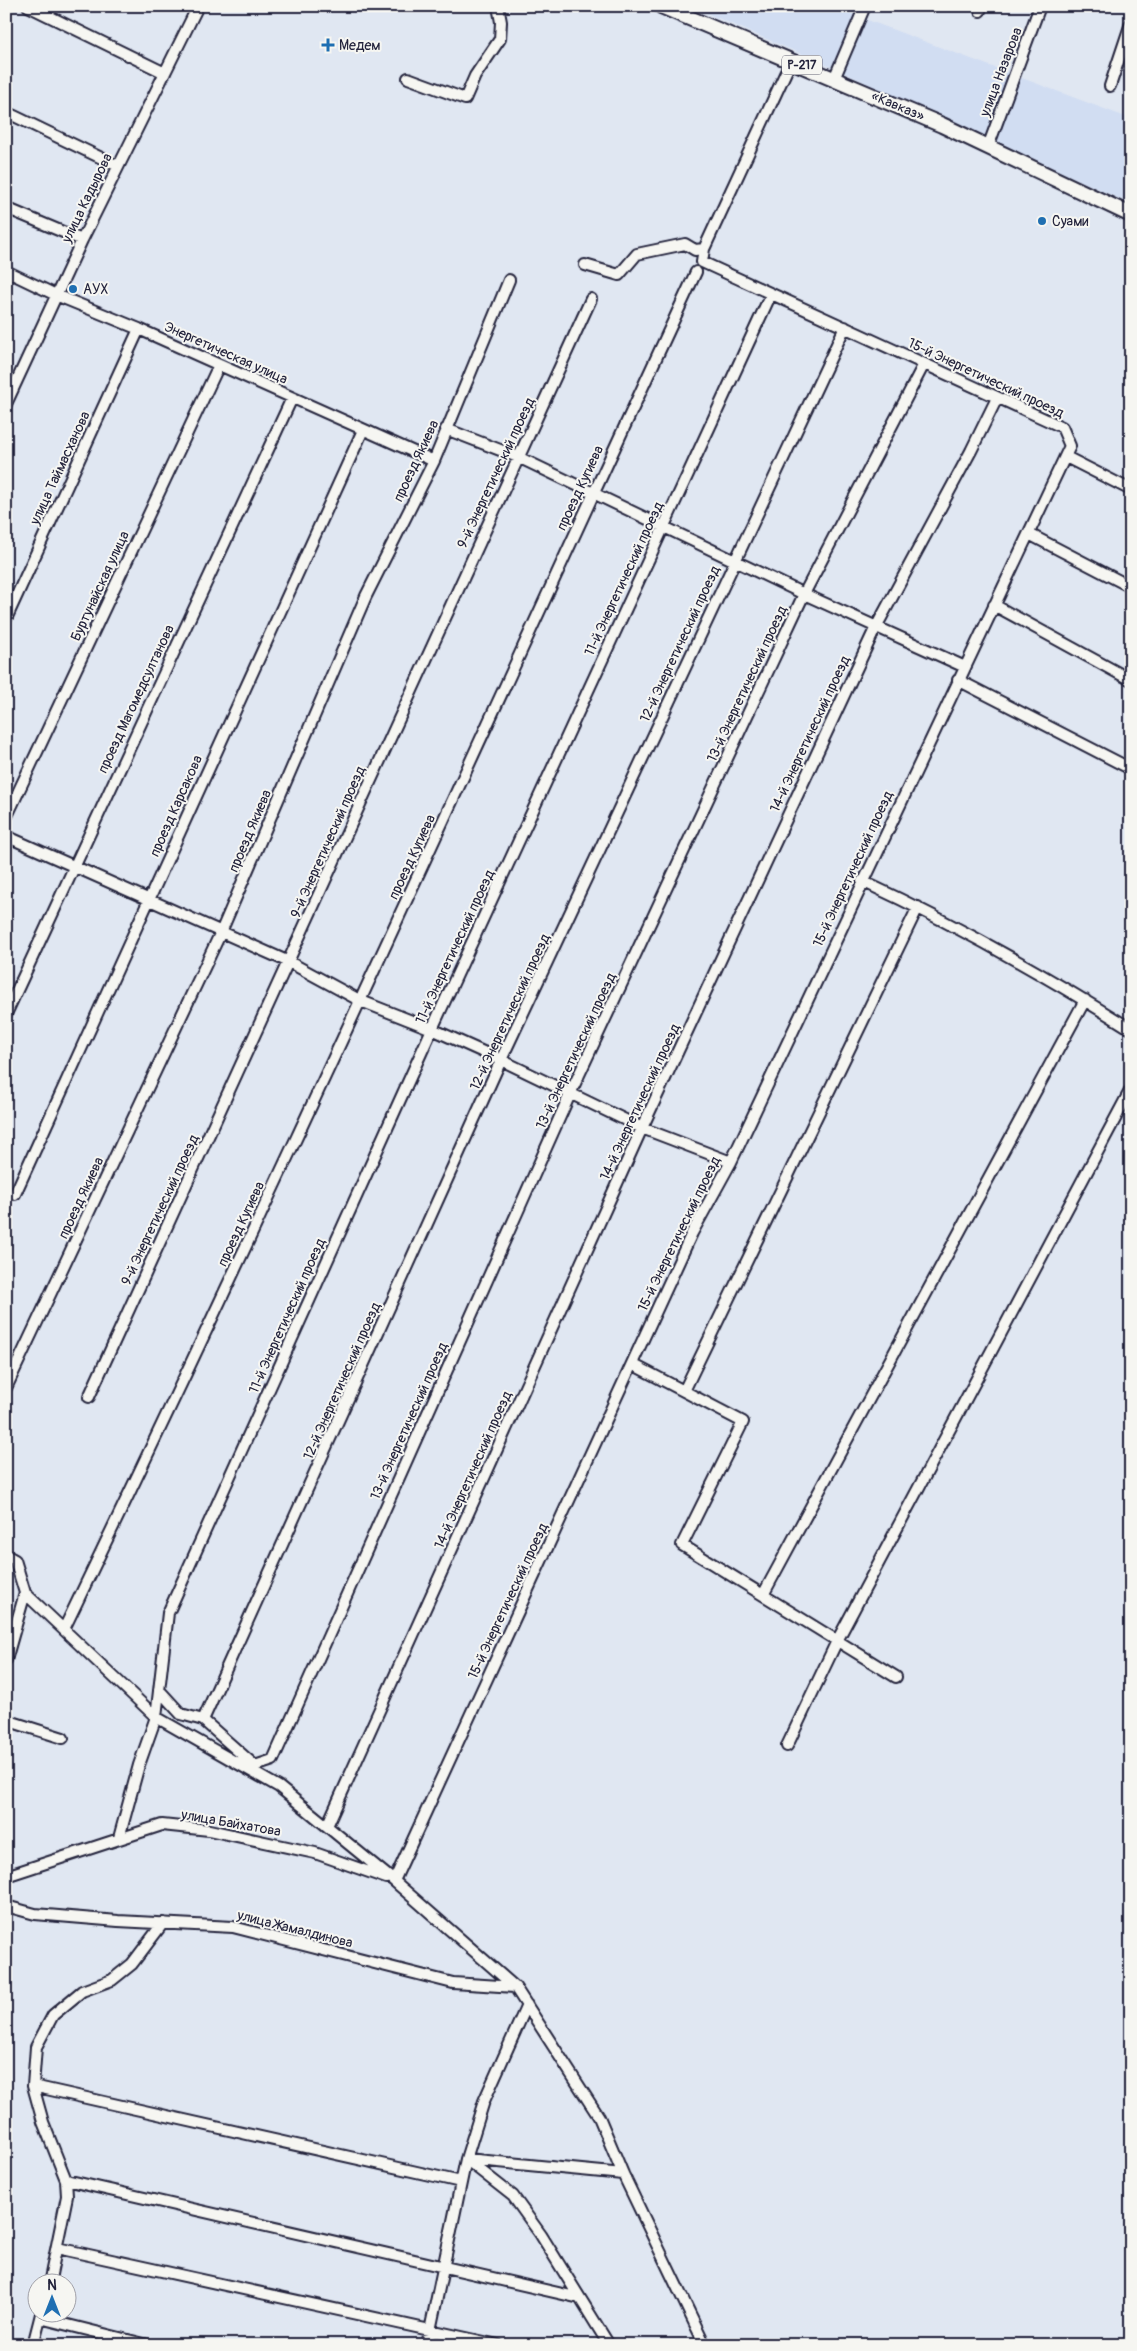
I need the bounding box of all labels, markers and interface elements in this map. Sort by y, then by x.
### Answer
street label: улица Назарова [976,25,1026,120]
place label: Медем [339,37,381,54]
marker: Медем [321,38,335,52]
road number: Р-217 [782,56,822,74]
street label: «Кавказ» [869,87,927,125]
street label: улица Кадырова [58,151,116,246]
place label: Суами [1052,213,1089,230]
marker: Суами [1036,215,1048,227]
place label: АУХ [83,281,108,298]
marker: АУХ [67,283,79,295]
street label: Энергетическая улица [162,318,290,388]
street label: 15-й Энергетический проезд [905,334,1067,422]
street label: 9-й Энергетический проезд [454,394,539,551]
street label: улица Таймасханова [26,409,94,528]
street label: проезд Якиева [390,417,442,505]
street label: проезд Кугиева [553,443,607,533]
street label: 11-й Энергетический проезд [581,499,667,659]
street label: Буртунайская улица [67,528,133,644]
street label: 12-й Энергетический проезд [636,563,724,725]
street label: 13-й Энергетический проезд [703,603,791,765]
street label: проезд Магомедсултанова [94,622,178,776]
street label: 14-й Энергетический проезд [766,652,854,815]
street label: проезд Карсакова [146,753,206,859]
street label: 9-й Энергетический проезд [287,763,369,921]
street label: проезд Якиева [225,787,275,875]
street label: 15-й Энергетический проезд [809,788,897,950]
street label: проезд Кугиева [385,812,439,902]
street label: 11-й Энергетический проезд [412,867,498,1027]
street label: 12-й Энергетический проезд [466,931,554,1093]
street label: 13-й Энергетический проезд [532,970,620,1132]
street label: 14-й Энергетический проезд [596,1020,684,1183]
street label: 9-й Энергетический проезд [118,1131,203,1288]
street label: 15-й Энергетический проезд [634,1153,724,1314]
street label: проезд Якиева [55,1154,107,1242]
street label: проезд Кугиева [214,1179,268,1269]
street label: 11-й Энергетический проезд [245,1235,329,1396]
street label: 12-й Энергетический проезд [300,1299,385,1462]
street label: 13-й Энергетический проезд [367,1339,452,1502]
street label: 14-й Энергетический проезд [431,1388,516,1551]
street label: 15-й Энергетический проезд [464,1520,552,1682]
street label: улица Байхатова [179,1806,282,1840]
street label: улица Жамалдинова [235,1906,355,1952]
north arrow [28,2274,78,2324]
text: N [47,2277,57,2294]

